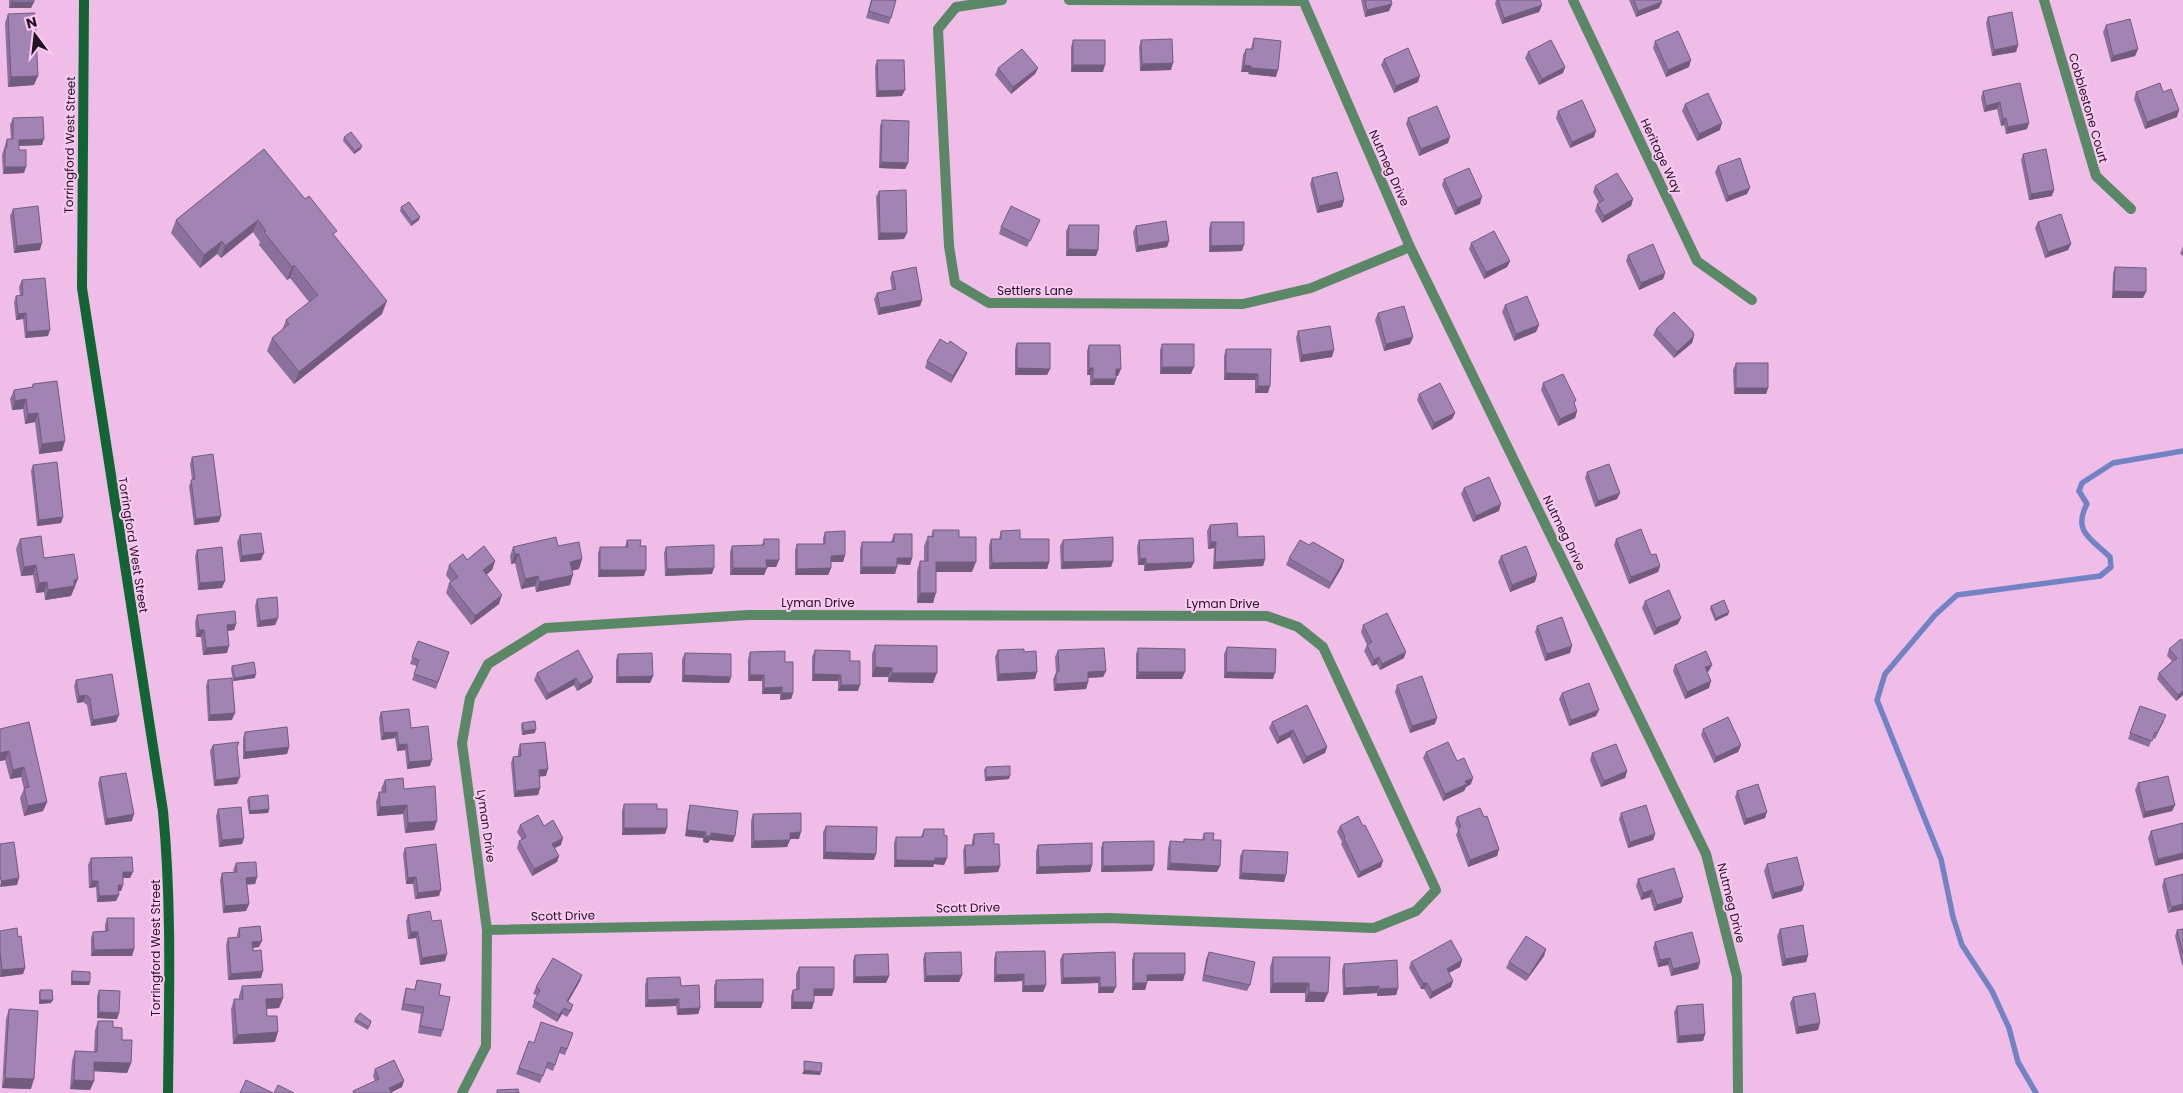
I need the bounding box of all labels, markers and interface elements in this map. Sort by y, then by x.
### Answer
north arrow [10,10,60,60]
text: N [24,11,39,33]
street label: Cobblestone Court [2065,51,2112,165]
street label: Torringford West Street [60,76,79,214]
street label: Heritage Way [1637,115,1686,196]
street label: Nutmeg Drive [1365,127,1414,209]
street label: Settlers Lane [997,282,1073,299]
street label: Torringford West Street [114,476,153,614]
street label: Nutmeg Drive [1539,492,1590,573]
street label: Lyman Drive [781,594,855,611]
street label: Lyman Drive [1186,595,1260,612]
street label: Lyman Drive [473,788,500,863]
street label: Nutmeg Drive [1713,861,1750,945]
street label: Torringford West Street [147,879,164,1017]
street label: Scott Drive [936,898,1000,917]
street label: Scott Drive [531,906,595,925]

